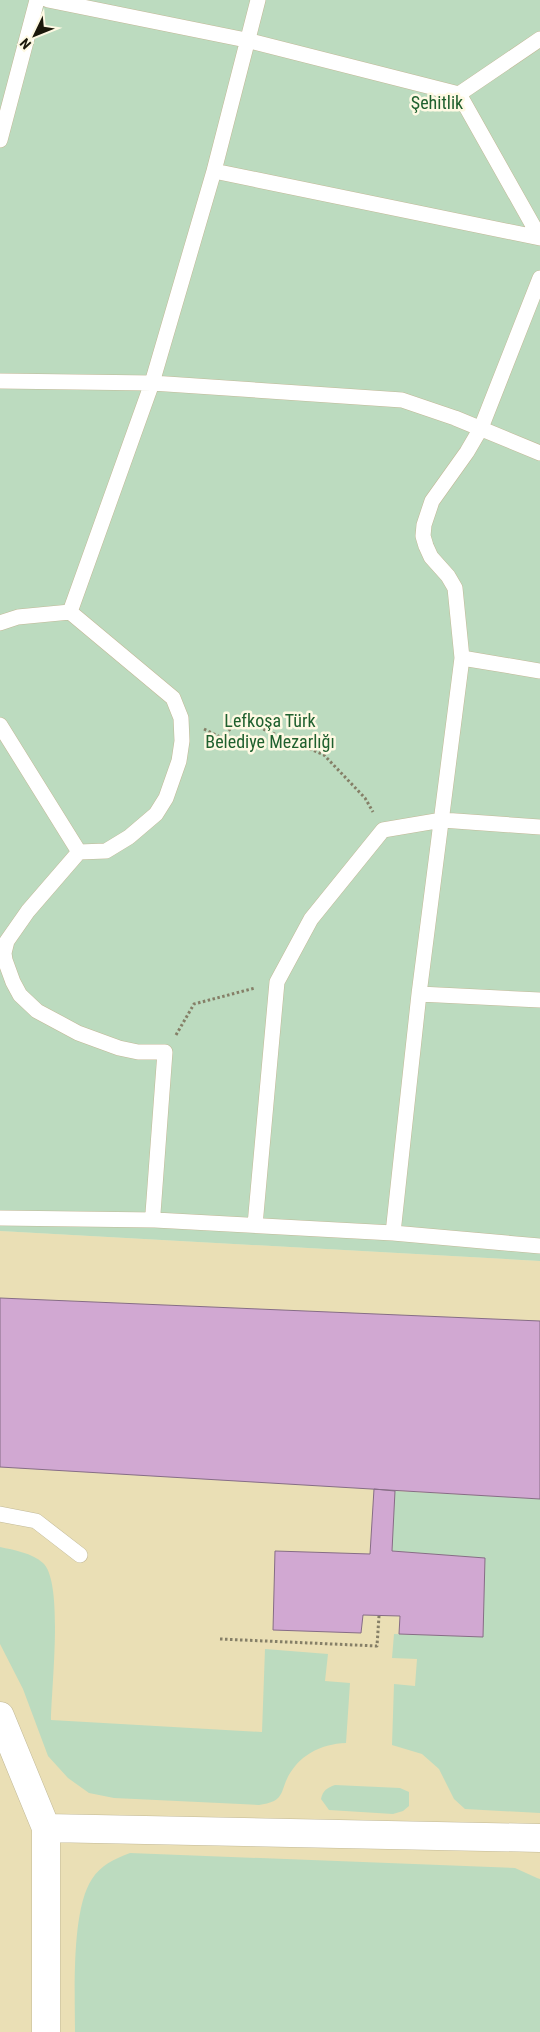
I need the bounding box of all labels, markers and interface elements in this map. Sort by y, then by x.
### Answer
north arrow [10,10,60,60]
text: N [17,35,34,52]
park label: Şehitlik [411,92,463,113]
park label: Lefkoşa Türk Belediye Mezarlığı [205,710,335,752]

